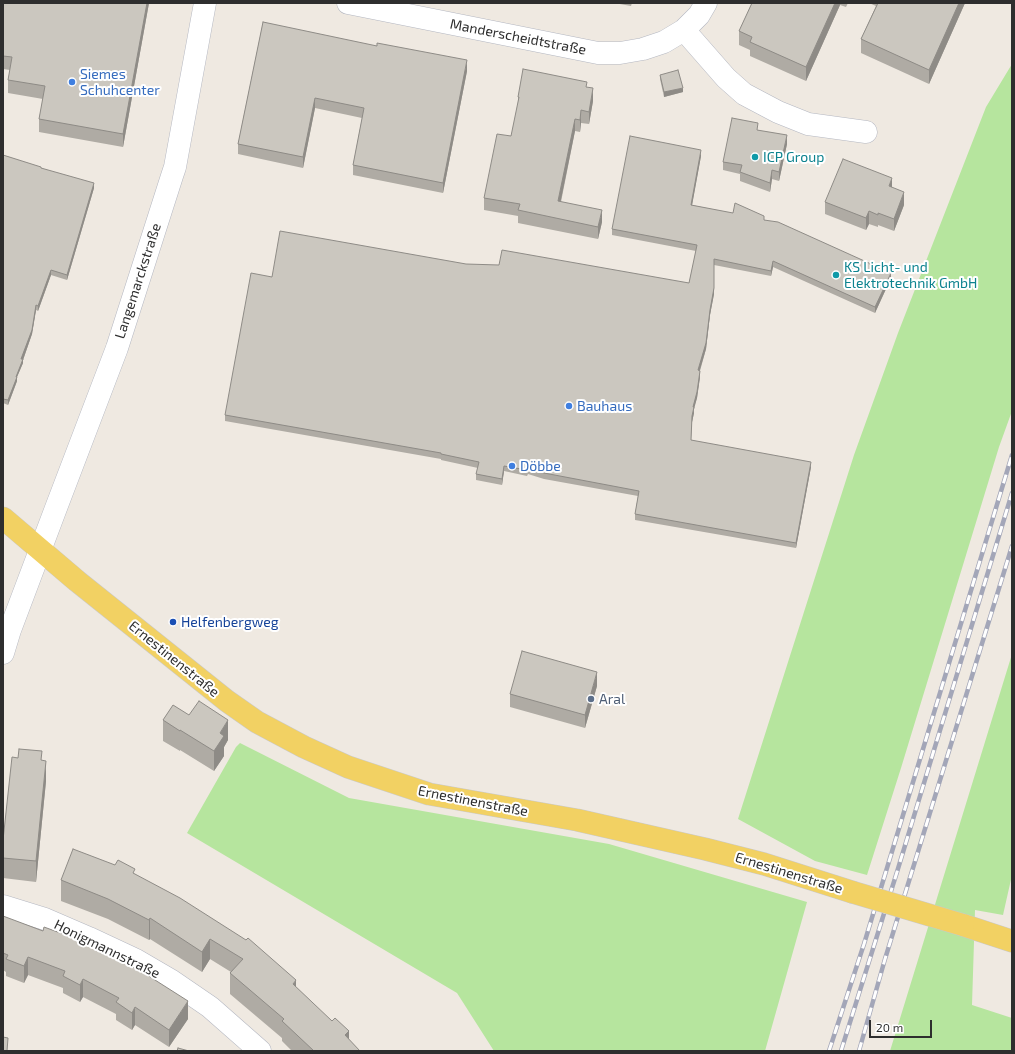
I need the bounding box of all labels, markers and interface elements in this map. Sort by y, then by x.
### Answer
street label: Manderscheidtstraße [448,16,588,58]
place label: Siemes Schuhcenter [80,66,160,98]
marker: Siemes Schuhcenter [67,77,77,87]
place label: ICP Group [763,149,824,165]
marker: ICP Group [750,152,760,162]
street label: Langemarckstraße [111,221,165,341]
place label: KS Licht- und Elektrotechnik GmbH [844,259,977,292]
marker: KS Licht- und Elektrotechnik GmbH [831,270,841,280]
place label: Bauhaus [577,398,632,414]
marker: Bauhaus [564,401,574,411]
place label: Döbbe [520,458,561,474]
marker: Döbbe [507,461,517,471]
place label: Helfenbergweg [181,614,279,630]
street label: Ernestinenstraße [125,617,223,701]
marker: Helfenbergweg [168,617,178,627]
place label: Aral [599,691,625,707]
marker: Aral [586,694,596,704]
street label: Ernestinenstraße [417,782,529,820]
street label: Ernestinenstraße [733,849,845,897]
street label: Honigmannstraße [51,916,163,982]
scale bar [871,1012,934,1038]
text: 20 m [876,1020,903,1034]

